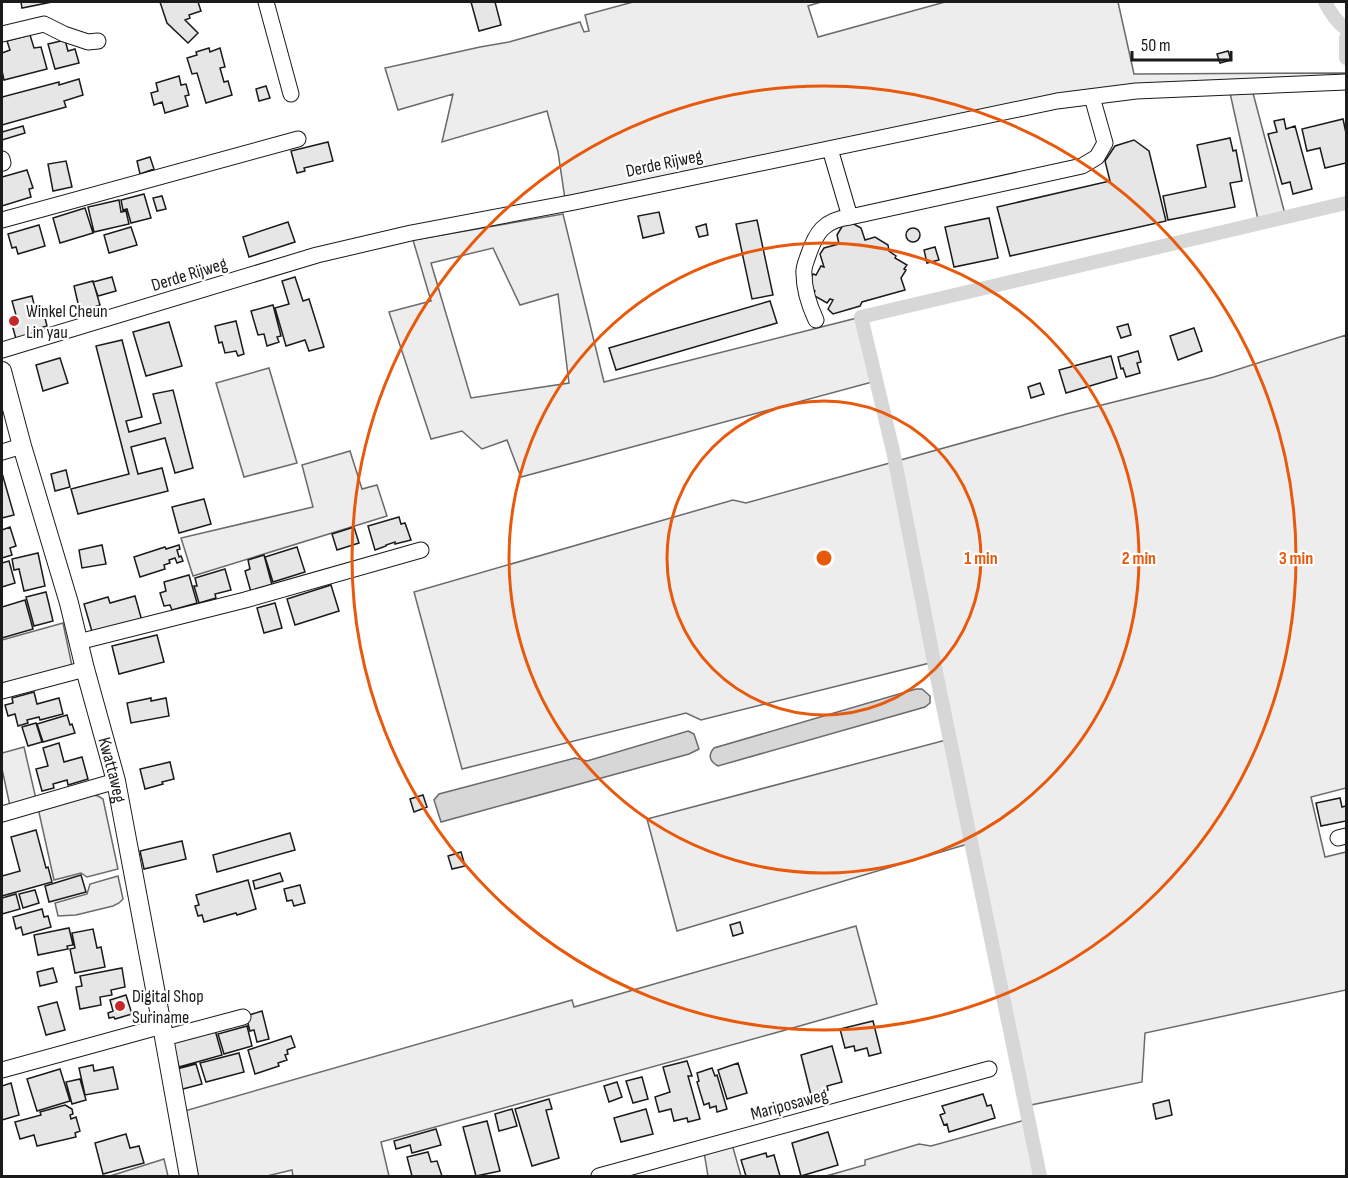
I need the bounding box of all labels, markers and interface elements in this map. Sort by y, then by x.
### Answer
scale bar [1132,24,1231,62]
text: 50 m [1141,35,1171,56]
street label: Derde Rijweg [624,145,704,182]
street label: Derde Rijweg [149,253,229,296]
place label: Winkel Cheun Lin yau [26,301,108,343]
marker: Winkel Cheun Lin yau [7,314,21,328]
centre of rings [814,548,834,568]
text: 1 min [964,548,998,569]
text: 2 min [1122,548,1156,569]
text: 3 min [1279,548,1313,569]
street label: Kwattaweg [93,735,130,804]
place label: Digital Shop Suriname [132,986,204,1028]
marker: Digital Shop Suriname [113,999,127,1013]
street label: Mariposaweg [748,1084,830,1125]

